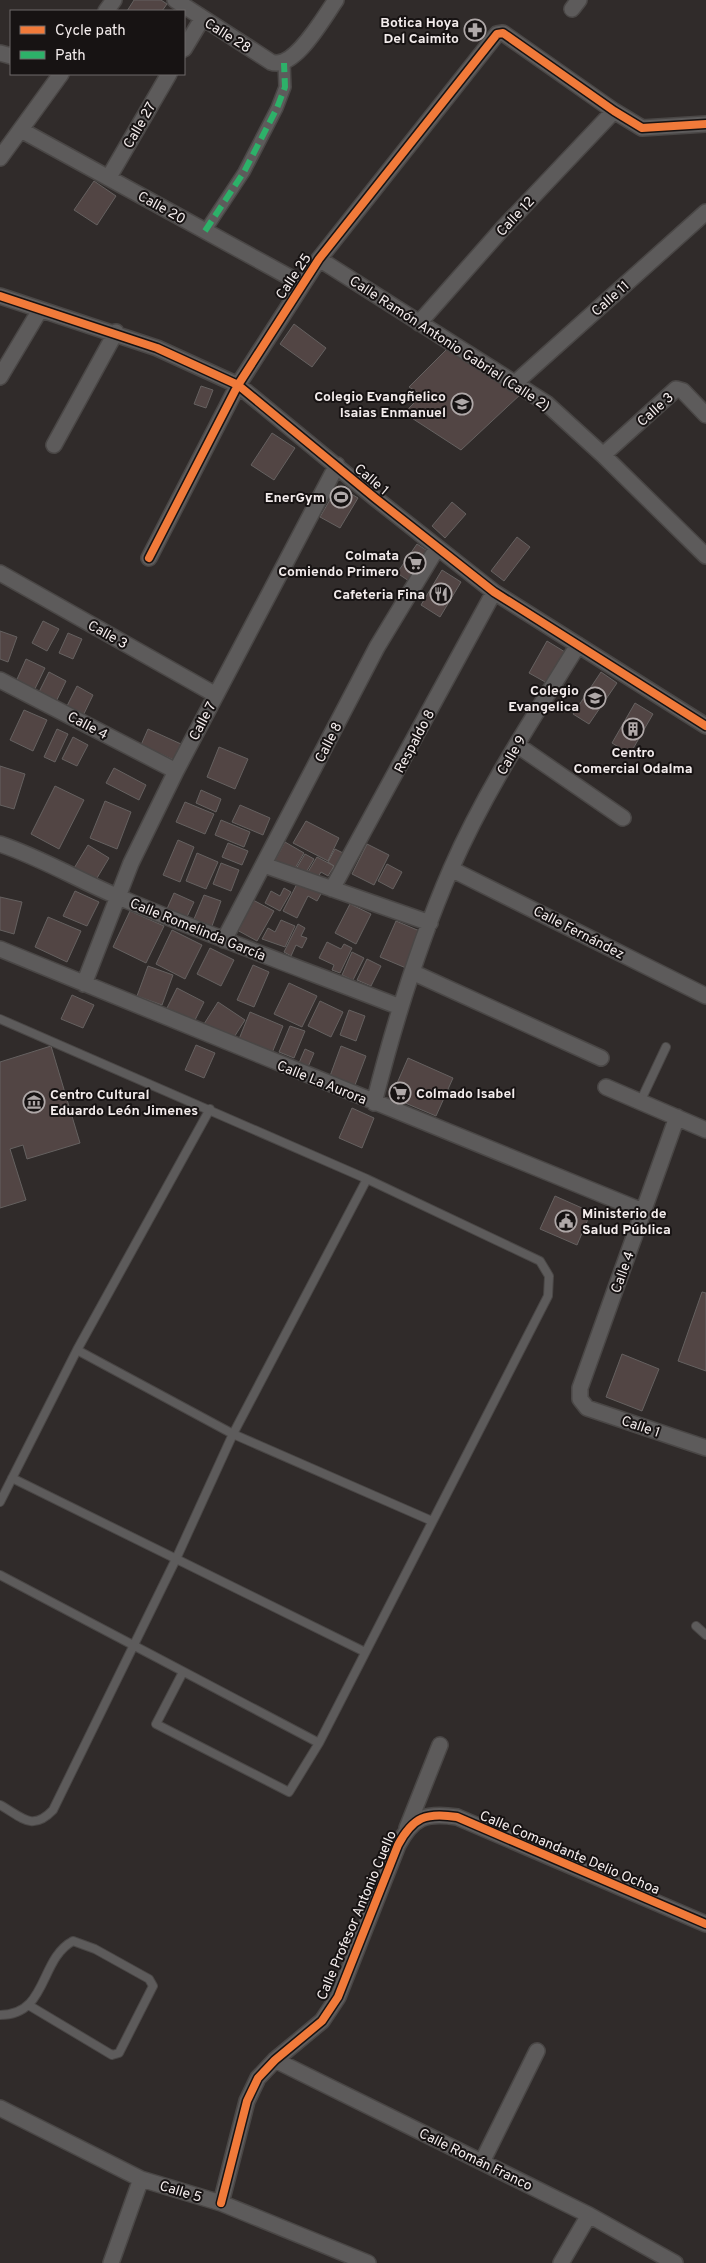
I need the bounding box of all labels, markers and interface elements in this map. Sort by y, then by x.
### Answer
legend [10,10,185,75]
street label: Calle 28 [201,15,254,57]
place label: Botica Hoya Del Caimito [380,15,459,48]
pharmacy icon: Botica Hoya Del Caimito [463,18,487,42]
text: Cycle path [55,22,126,41]
text: Path [55,47,86,66]
street label: Calle 27 [120,100,160,152]
street label: Calle 20 [134,188,188,228]
street label: Calle 12 [493,194,539,241]
street label: Calle 25 [273,251,316,303]
street label: Calle Ramón Antonio Gabriel (Calle 2) [346,273,553,415]
street label: Calle 11 [589,278,633,320]
place label: Colegio Evangñelico Isaias Enmanuel [314,389,446,422]
street label: Calle 3 [634,389,678,431]
school or university icon: Colegio Evangñelico Isaias Enmanuel [450,392,474,416]
street label: Calle 1 [350,461,392,499]
sports icon: EnerGym [329,485,353,509]
place label: EnerGym [265,490,325,507]
place label: Colmata Comiendo Primero [278,548,399,581]
supermarket icon: Colmata Comiendo Primero [403,551,427,575]
restaurant icon: Cafeteria Fina [429,582,453,606]
place label: Cafeteria Fina [333,587,425,604]
street label: Calle 3 [84,617,130,653]
place label: Colegio Evangelica [508,683,579,716]
school or university icon: Colegio Evangelica [583,686,607,710]
street label: Calle 7 [186,699,221,744]
street label: Respaldo 8 [391,707,439,776]
street label: Calle 4 [64,709,110,744]
building icon: Centro Comercial Odalma [621,717,645,741]
street label: Calle 8 [312,720,347,766]
street label: Calle 9 [494,733,530,779]
place label: Centro Comercial Odalma [573,745,693,778]
street label: Calle Romelinda García [127,895,268,965]
street label: Calle Fernández [530,903,627,964]
street label: Calle La Aurora [274,1058,369,1109]
supermarket icon: Colmado Isabel [388,1081,412,1105]
place label: Colmado Isabel [416,1086,515,1103]
place label: Centro Cultural Eduardo León Jimenes [50,1087,198,1120]
museum icon: Centro Cultural Eduardo León Jimenes [22,1090,46,1114]
place label: Ministerio de Salud Pública [582,1206,671,1239]
public building icon: Ministerio de Salud Pública [554,1209,578,1233]
street label: Calle 4 [608,1249,639,1296]
street label: Calle 1 [619,1413,662,1442]
street label: Calle Comandante Delio Ochoa [477,1808,662,1899]
street label: Calle Profesor Antonio Cuello [314,1828,401,2003]
street label: Calle Román Franco [416,2125,535,2195]
street label: Calle 5 [157,2178,204,2207]

